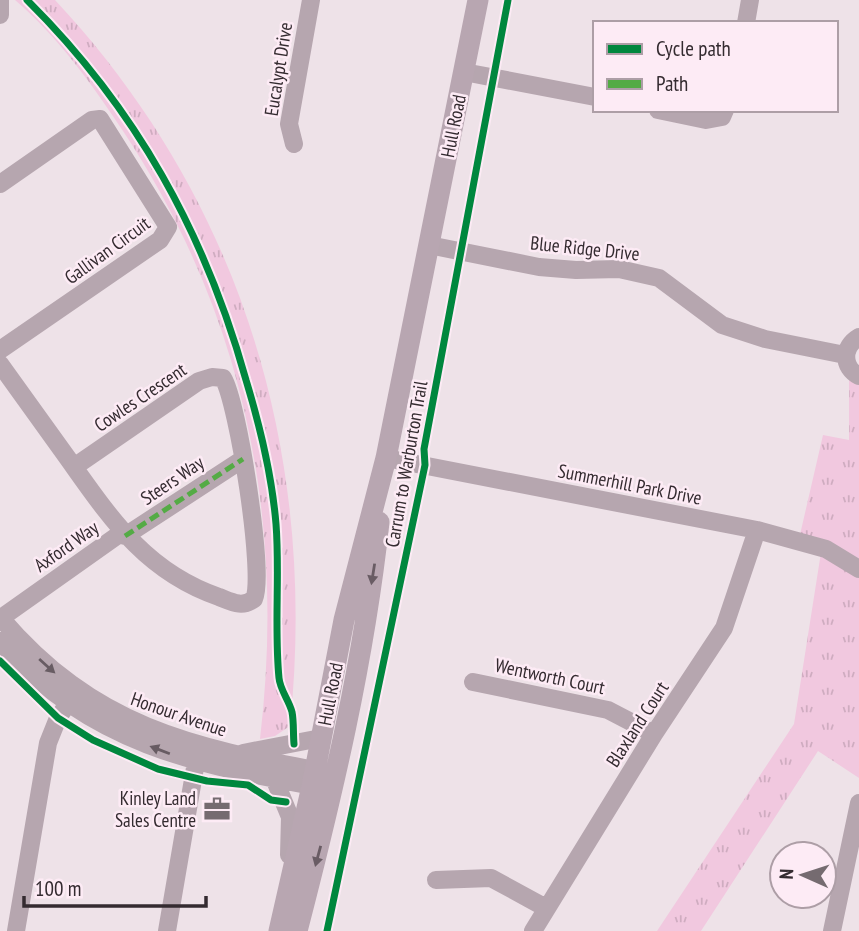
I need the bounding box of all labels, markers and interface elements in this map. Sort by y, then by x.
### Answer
street label: Eucalypt Drive [259,20,297,117]
legend [593,21,838,112]
text: Cycle path [656,35,731,62]
text: Path [656,70,688,97]
street label: Hull Road [435,92,471,160]
street label: Gallivan Circuit [60,211,155,289]
street label: Blue Ridge Drive [529,230,641,266]
street label: Cowles Crescent [89,357,191,437]
street label: Carrum to Warburton Trail [380,378,433,549]
street label: Steers Way [136,450,209,510]
street label: Summerhill Park Drive [556,458,704,510]
street label: Axford Way [29,515,104,577]
one-way arrow [367,563,378,585]
street label: Wentworth Court [493,653,608,699]
one-way arrow [39,658,56,673]
street label: Hull Road [312,660,348,728]
street label: Blaxland Court [601,676,674,771]
street label: Honour Avenue [128,686,230,742]
one-way arrow [149,745,170,756]
place label: Kinley Land Sales Centre [115,786,196,832]
office icon: Kinley Land Sales Centre [202,794,232,824]
north arrow [768,840,838,910]
one-way arrow [312,846,322,867]
scale bar [24,864,206,908]
text: N [774,868,798,880]
text: 100 m [35,875,81,902]

